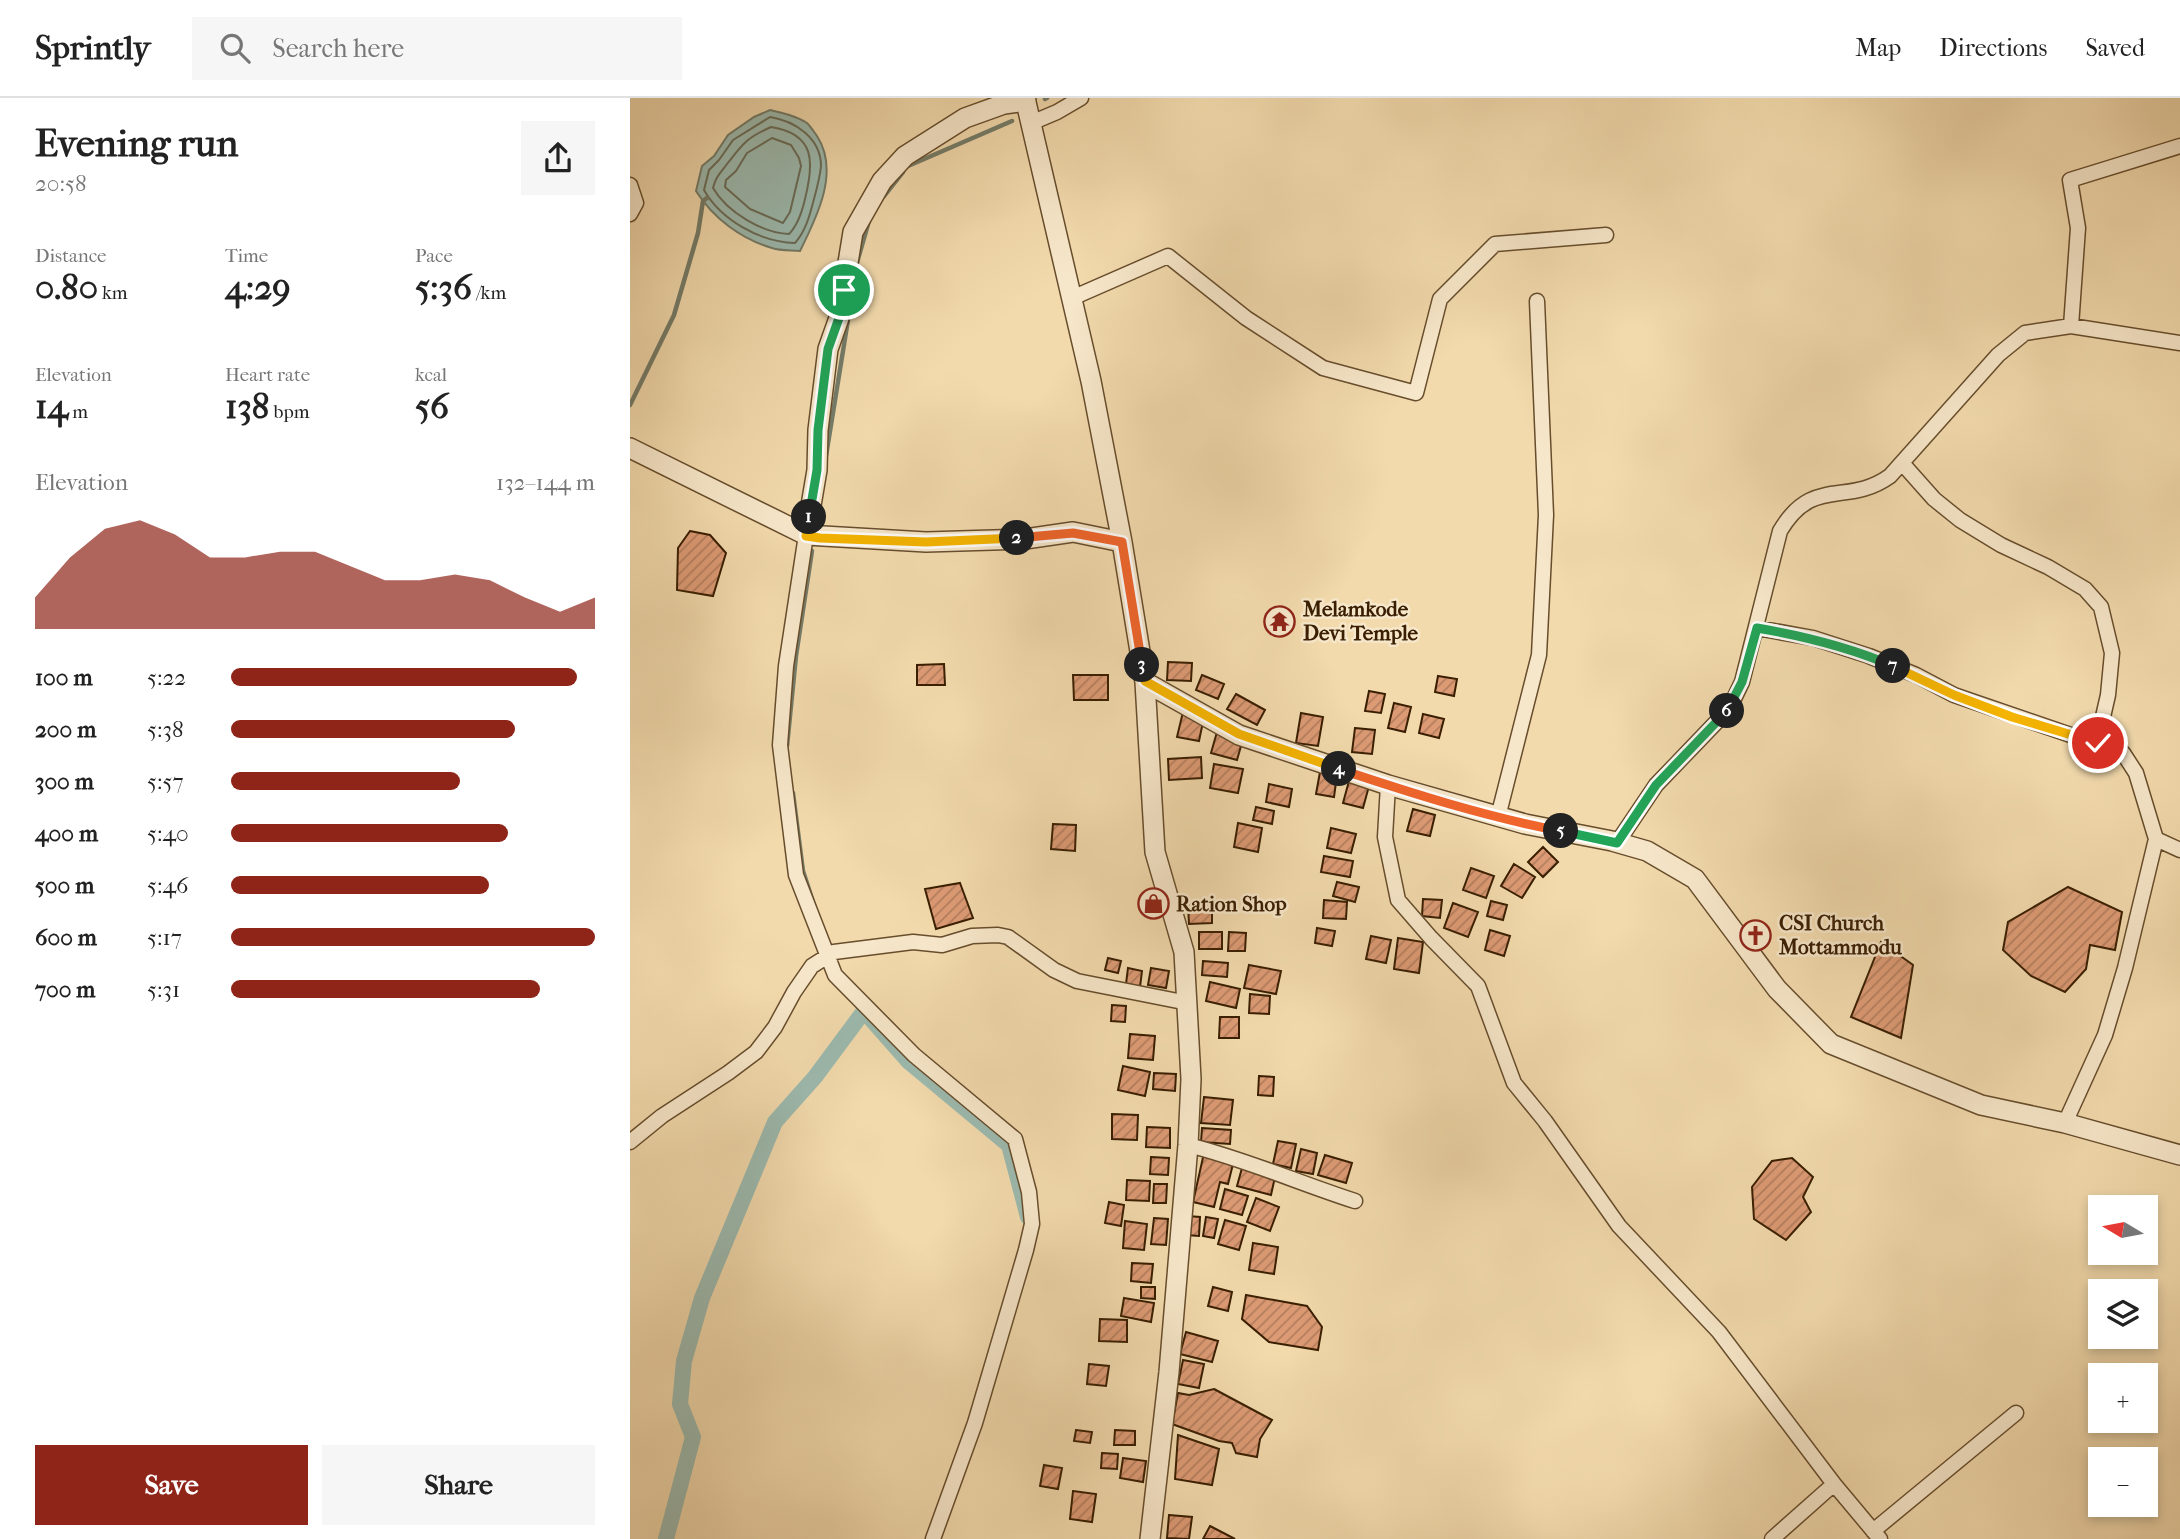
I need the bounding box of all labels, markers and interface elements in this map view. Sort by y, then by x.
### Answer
search box [192,17,682,80]
text: Sprintly [35,29,150,68]
icon: search [216,29,254,67]
text: Search here [272,33,404,64]
text: Map [1855,34,1901,62]
text: Directions [1939,34,2047,62]
text: Saved [2085,34,2145,62]
text: Evening run [35,121,238,166]
button: share [521,121,595,195]
text: 20:58 [35,170,87,197]
text: Distance [35,245,106,267]
text: Time [225,245,268,267]
text: Pace [415,245,453,267]
pin [814,260,874,320]
text: 0.80 [35,267,98,308]
text: 4:29 [225,267,291,308]
text: 5:36 [415,267,472,308]
icon: arrive [825,271,863,309]
text: km [98,282,128,304]
text: /km [472,282,506,304]
text: Elevation [35,364,112,386]
text: Heart rate [225,364,310,386]
text: kcal [415,364,447,386]
text: 14 [35,386,68,427]
text: 138 [225,386,269,427]
text: 56 [415,386,449,427]
text: m [68,401,88,423]
text: bpm [269,401,309,423]
text: Elevation [35,469,128,496]
text: 132–144 m [496,469,595,496]
pin: 1 [792,500,826,534]
text: 1 [805,505,812,527]
pin: 2 [1000,520,1034,556]
text: 2 [1012,526,1021,548]
place label: Melamkode Devi Temple [1302,597,1419,645]
temple icon: Melamkode Devi Temple [1263,604,1297,638]
pin: 3 [1124,648,1160,682]
pin: 7 [1876,648,1910,684]
text: 3 [1138,653,1145,675]
text: 7 [1888,654,1897,676]
text: 100 m [35,664,93,691]
text: 5:22 [147,664,186,691]
pin: 6 [1710,694,1744,728]
text: 6 [1721,699,1732,721]
pin [2068,713,2128,773]
text: 200 m [35,716,96,743]
text: 5:38 [147,716,184,743]
icon: check [2079,724,2117,762]
pin: 4 [1322,752,1356,786]
text: 4 [1333,757,1344,779]
text: 300 m [35,768,94,795]
text: 5:57 [147,768,184,795]
pin: 5 [1544,814,1578,848]
text: 5 [1556,819,1565,841]
text: 400 m [35,820,98,847]
text: 5:40 [147,820,189,847]
text: 500 m [35,872,94,899]
text: 5:46 [147,872,189,899]
shop icon: Ration Shop [1136,887,1170,921]
place label: Ration Shop [1176,892,1287,916]
place label: CSI Church Mottammodu [1778,911,1902,959]
church icon: CSI Church Mottammodu [1739,918,1773,952]
text: 600 m [35,924,97,951]
text: 5:17 [147,924,182,951]
text: 700 m [35,976,95,1003]
text: 5:31 [147,976,180,1003]
north arrow [2088,1195,2158,1265]
map controls [2088,1195,2158,1517]
button: layers [2088,1279,2158,1349]
button: + [2088,1363,2158,1433]
button: Save [35,1445,308,1525]
button: Share [322,1445,595,1525]
button: − [2088,1447,2158,1517]

